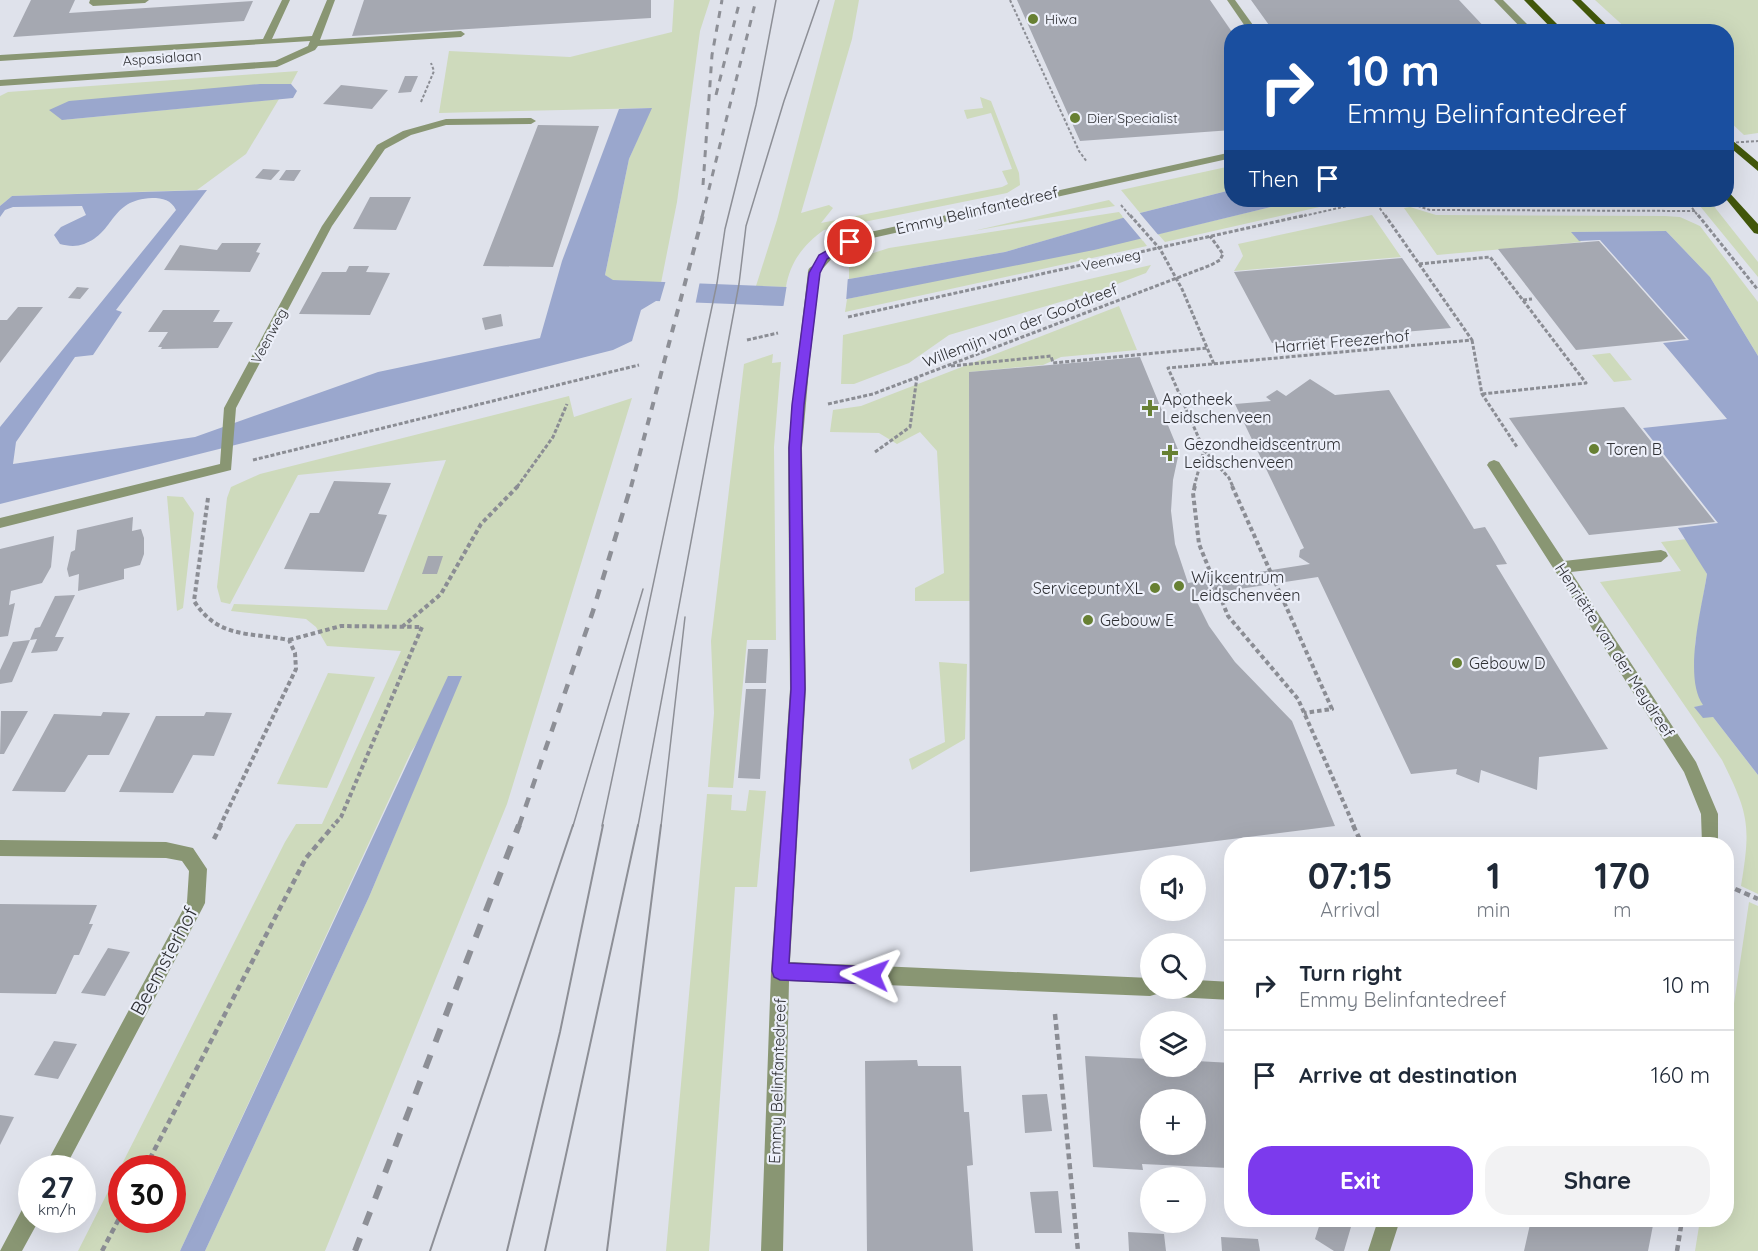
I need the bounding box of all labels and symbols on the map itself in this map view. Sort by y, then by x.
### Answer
place label: Hiwa [1045,10,1077,28]
marker: Hiwa [1026,12,1040,26]
street label: Aspasialaan [122,46,202,70]
place label: Dier Specialist [1087,109,1178,127]
marker: Dier Specialist [1068,111,1082,125]
street label: Emmy Belinfantedreef [894,182,1060,238]
pin [824,216,875,267]
street label: Veenweg [1080,245,1142,275]
street label: Willemijn van der Gootdreef [920,278,1121,371]
street label: Veenweg [247,305,291,367]
street label: Harriët Freezerhof [1273,325,1411,357]
place label: Apotheek Leidschenveen [1162,389,1271,427]
marker: Apotheek Leidschenveen [1143,401,1157,415]
place label: Gezondheidscentrum Leidschenveen [1184,434,1341,472]
place label: Toren B [1606,439,1662,459]
marker: Toren B [1587,442,1601,456]
marker: Gezondheidscentrum Leidschenveen [1161,444,1179,462]
street label: Henriëtte van der Meydreef [1551,559,1679,741]
place label: Wijkcentrum Leidschenveen [1191,567,1300,605]
place label: Servicepunt XL [1033,578,1143,598]
marker: Wijkcentrum Leidschenveen [1172,579,1186,593]
marker: Servicepunt XL [1148,581,1162,595]
place label: Gebouw E [1100,610,1174,630]
marker: Gebouw E [1081,613,1095,627]
place label: Gebouw D [1469,653,1546,673]
marker: Gebouw D [1450,656,1464,670]
street label: Beemsterhof [124,902,203,1019]
position arrow [839,943,903,1007]
street label: Emmy Belinfantedreef [764,998,790,1164]
speed limit sign: 30 [108,1155,186,1233]

